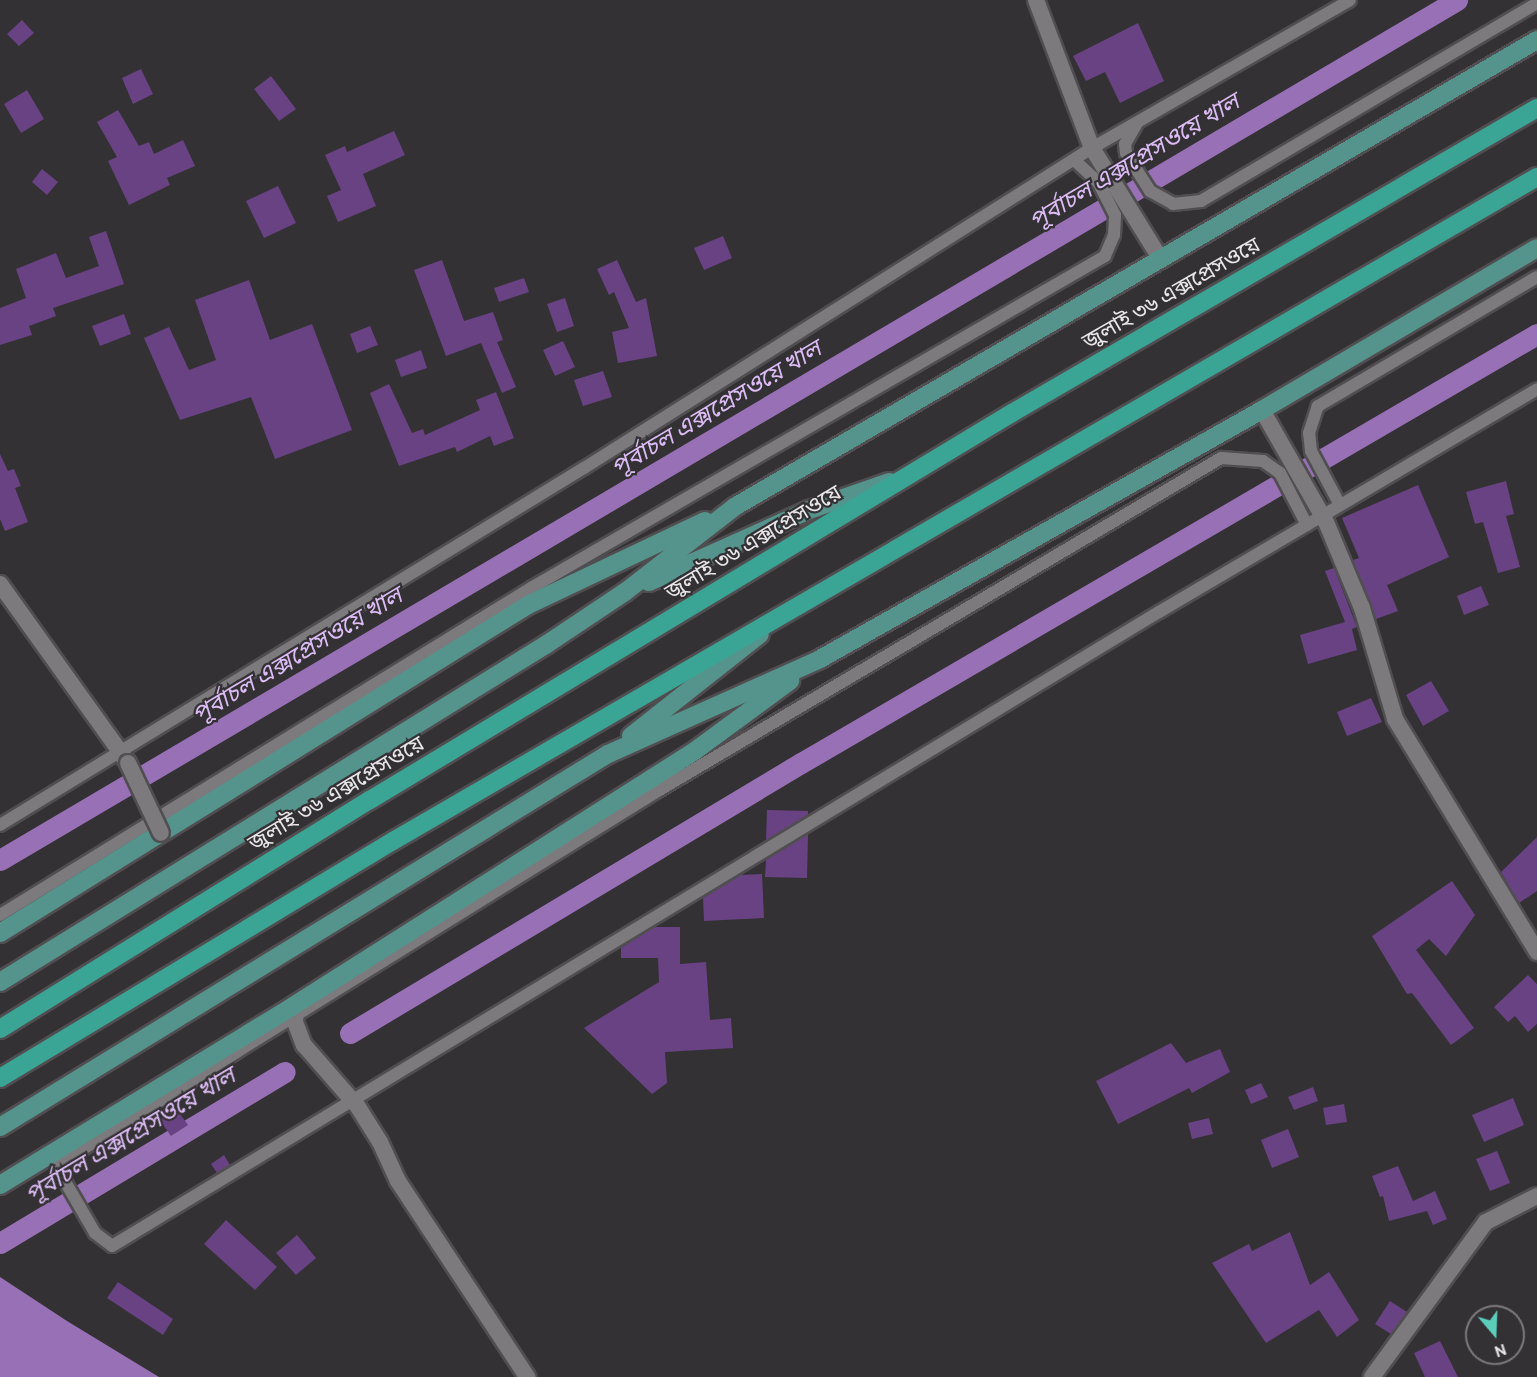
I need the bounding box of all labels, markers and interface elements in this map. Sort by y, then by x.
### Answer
water label: পূর্বাচল এক্সপ্রেসওয়ে খাল [1024,87,1244,235]
street label: জুলাই ৩৬ এক্সপ্রেসওয়ে [1077,231,1265,355]
water label: পূর্বাচল এক্সপ্রেসওয়ে খাল [606,334,826,482]
street label: জুলাই ৩৬ এক্সপ্রেসওয়ে [660,479,846,605]
water label: পূর্বাচল এক্সপ্রেসওয়ে খাল [187,581,407,729]
street label: জুলাই ৩৬ এক্সপ্রেসওয়ে [243,730,429,856]
water label: পূর্বাচল এক্সপ্রেসওয়ে খাল [20,1061,240,1209]
north arrow [1465,1305,1525,1365]
text: N [1492,1340,1509,1361]

